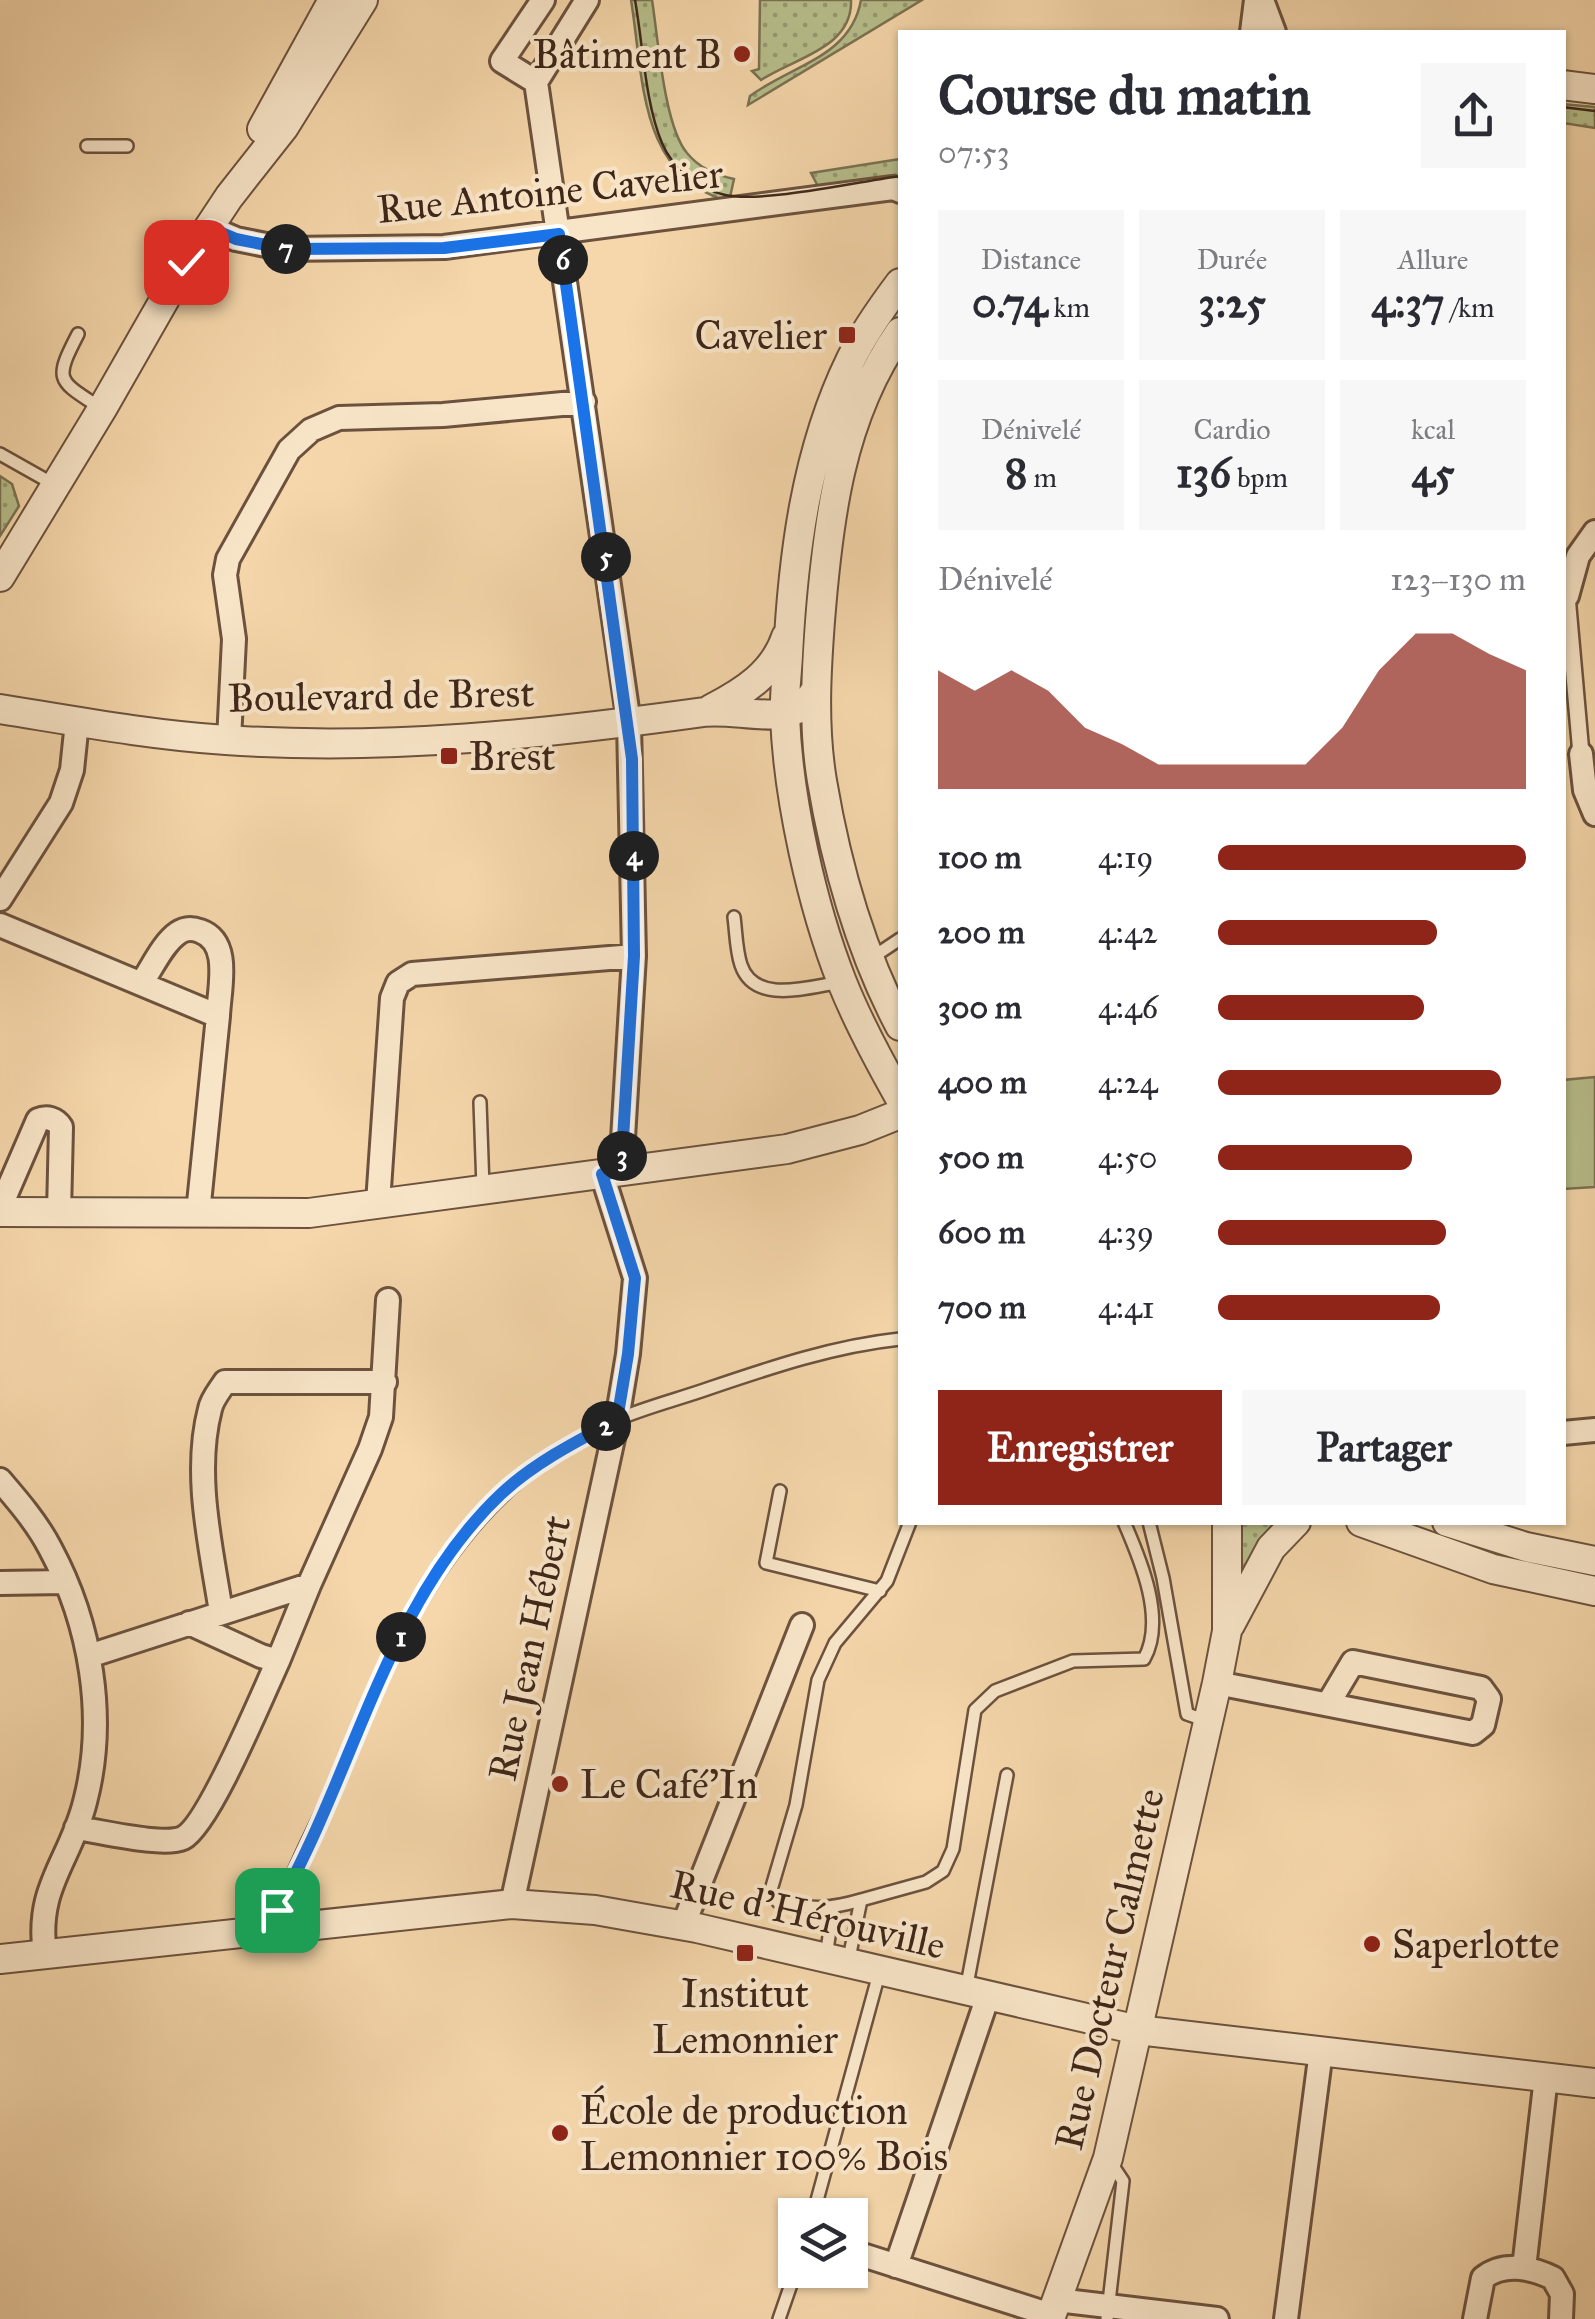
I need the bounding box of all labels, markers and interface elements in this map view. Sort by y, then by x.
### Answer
place label: Bâtiment B [533,30,722,79]
marker: Bâtiment B [731,43,753,65]
text: Course du matin [938,62,1311,129]
button: share [1421,63,1526,168]
text: 07:53 [938,133,1009,172]
street label: Rue Antoine Cavelier [375,149,726,234]
pin [144,220,229,305]
pin: 7 [261,224,311,274]
text: 7 [279,231,293,266]
icon: check [159,235,214,290]
pin: 6 [538,235,588,285]
text: 6 [556,242,570,277]
text: Distance [981,242,1081,277]
text: Durée [1197,242,1267,277]
text: Allure [1398,242,1468,277]
text: 0.74 [972,277,1047,329]
text: 3:25 [1198,277,1266,329]
text: 4:37 [1371,277,1445,329]
text: km [1047,290,1090,325]
text: /km [1445,290,1495,325]
place label: Cavelier [695,311,827,360]
marker: Cavelier [836,324,858,346]
text: Dénivelé [981,412,1081,447]
text: Cardio [1193,412,1271,447]
text: kcal [1411,412,1455,447]
text: 8 [1005,447,1027,499]
text: 136 [1176,447,1231,499]
text: 45 [1412,447,1454,499]
text: m [1027,460,1057,495]
text: bpm [1231,460,1288,495]
pin: 5 [581,532,631,582]
text: 5 [599,539,613,574]
text: Dénivelé [938,560,1053,599]
text: 123–130 m [1390,560,1526,599]
street label: Boulevard de Brest [227,668,535,723]
place label: Brest [469,732,555,781]
marker: Brest [438,745,460,767]
pin: 4 [609,831,659,881]
text: 4 [626,838,642,873]
text: 100 m [938,838,1022,877]
text: 4:19 [1098,838,1153,877]
text: 200 m [938,913,1025,952]
text: 4:42 [1098,913,1158,952]
text: 300 m [938,988,1022,1027]
text: 4:46 [1098,988,1158,1027]
text: 400 m [938,1063,1027,1102]
text: 4:24 [1098,1063,1158,1102]
pin: 3 [597,1131,647,1181]
text: 3 [616,1138,628,1173]
text: 500 m [938,1138,1024,1177]
text: 4:50 [1098,1138,1157,1177]
text: 600 m [938,1213,1025,1252]
text: 4:39 [1098,1213,1154,1252]
text: 700 m [938,1288,1026,1327]
text: 4:41 [1098,1288,1154,1327]
button: Enregistrer [938,1390,1222,1505]
button: Partager [1242,1390,1526,1505]
pin: 2 [581,1401,631,1451]
text: 2 [599,1408,613,1443]
street label: Rue Jean Hébert [477,1511,581,1785]
pin: 1 [376,1612,426,1662]
text: 1 [395,1619,407,1654]
place label: Le Café'In [580,1760,758,1809]
marker: Le Café'In [549,1773,571,1795]
street label: Rue Docteur Calmette [1044,1784,1175,2154]
street label: Rue d'Hérouville [666,1859,950,1970]
pin [235,1868,320,1953]
icon: arrive [250,1883,305,1938]
place label: Saperlotte [1392,1920,1559,1969]
marker: Saperlotte [1361,1933,1383,1955]
marker: Institut Lemonnier [734,1942,756,1964]
place label: Institut Lemonnier [652,1969,838,2064]
place label: École de production Lemonnier 100% Bois [580,2085,948,2181]
marker: École de production Lemonnier 100% Bois [549,2122,571,2144]
map controls [778,2198,868,2288]
button: layers [778,2198,868,2288]

